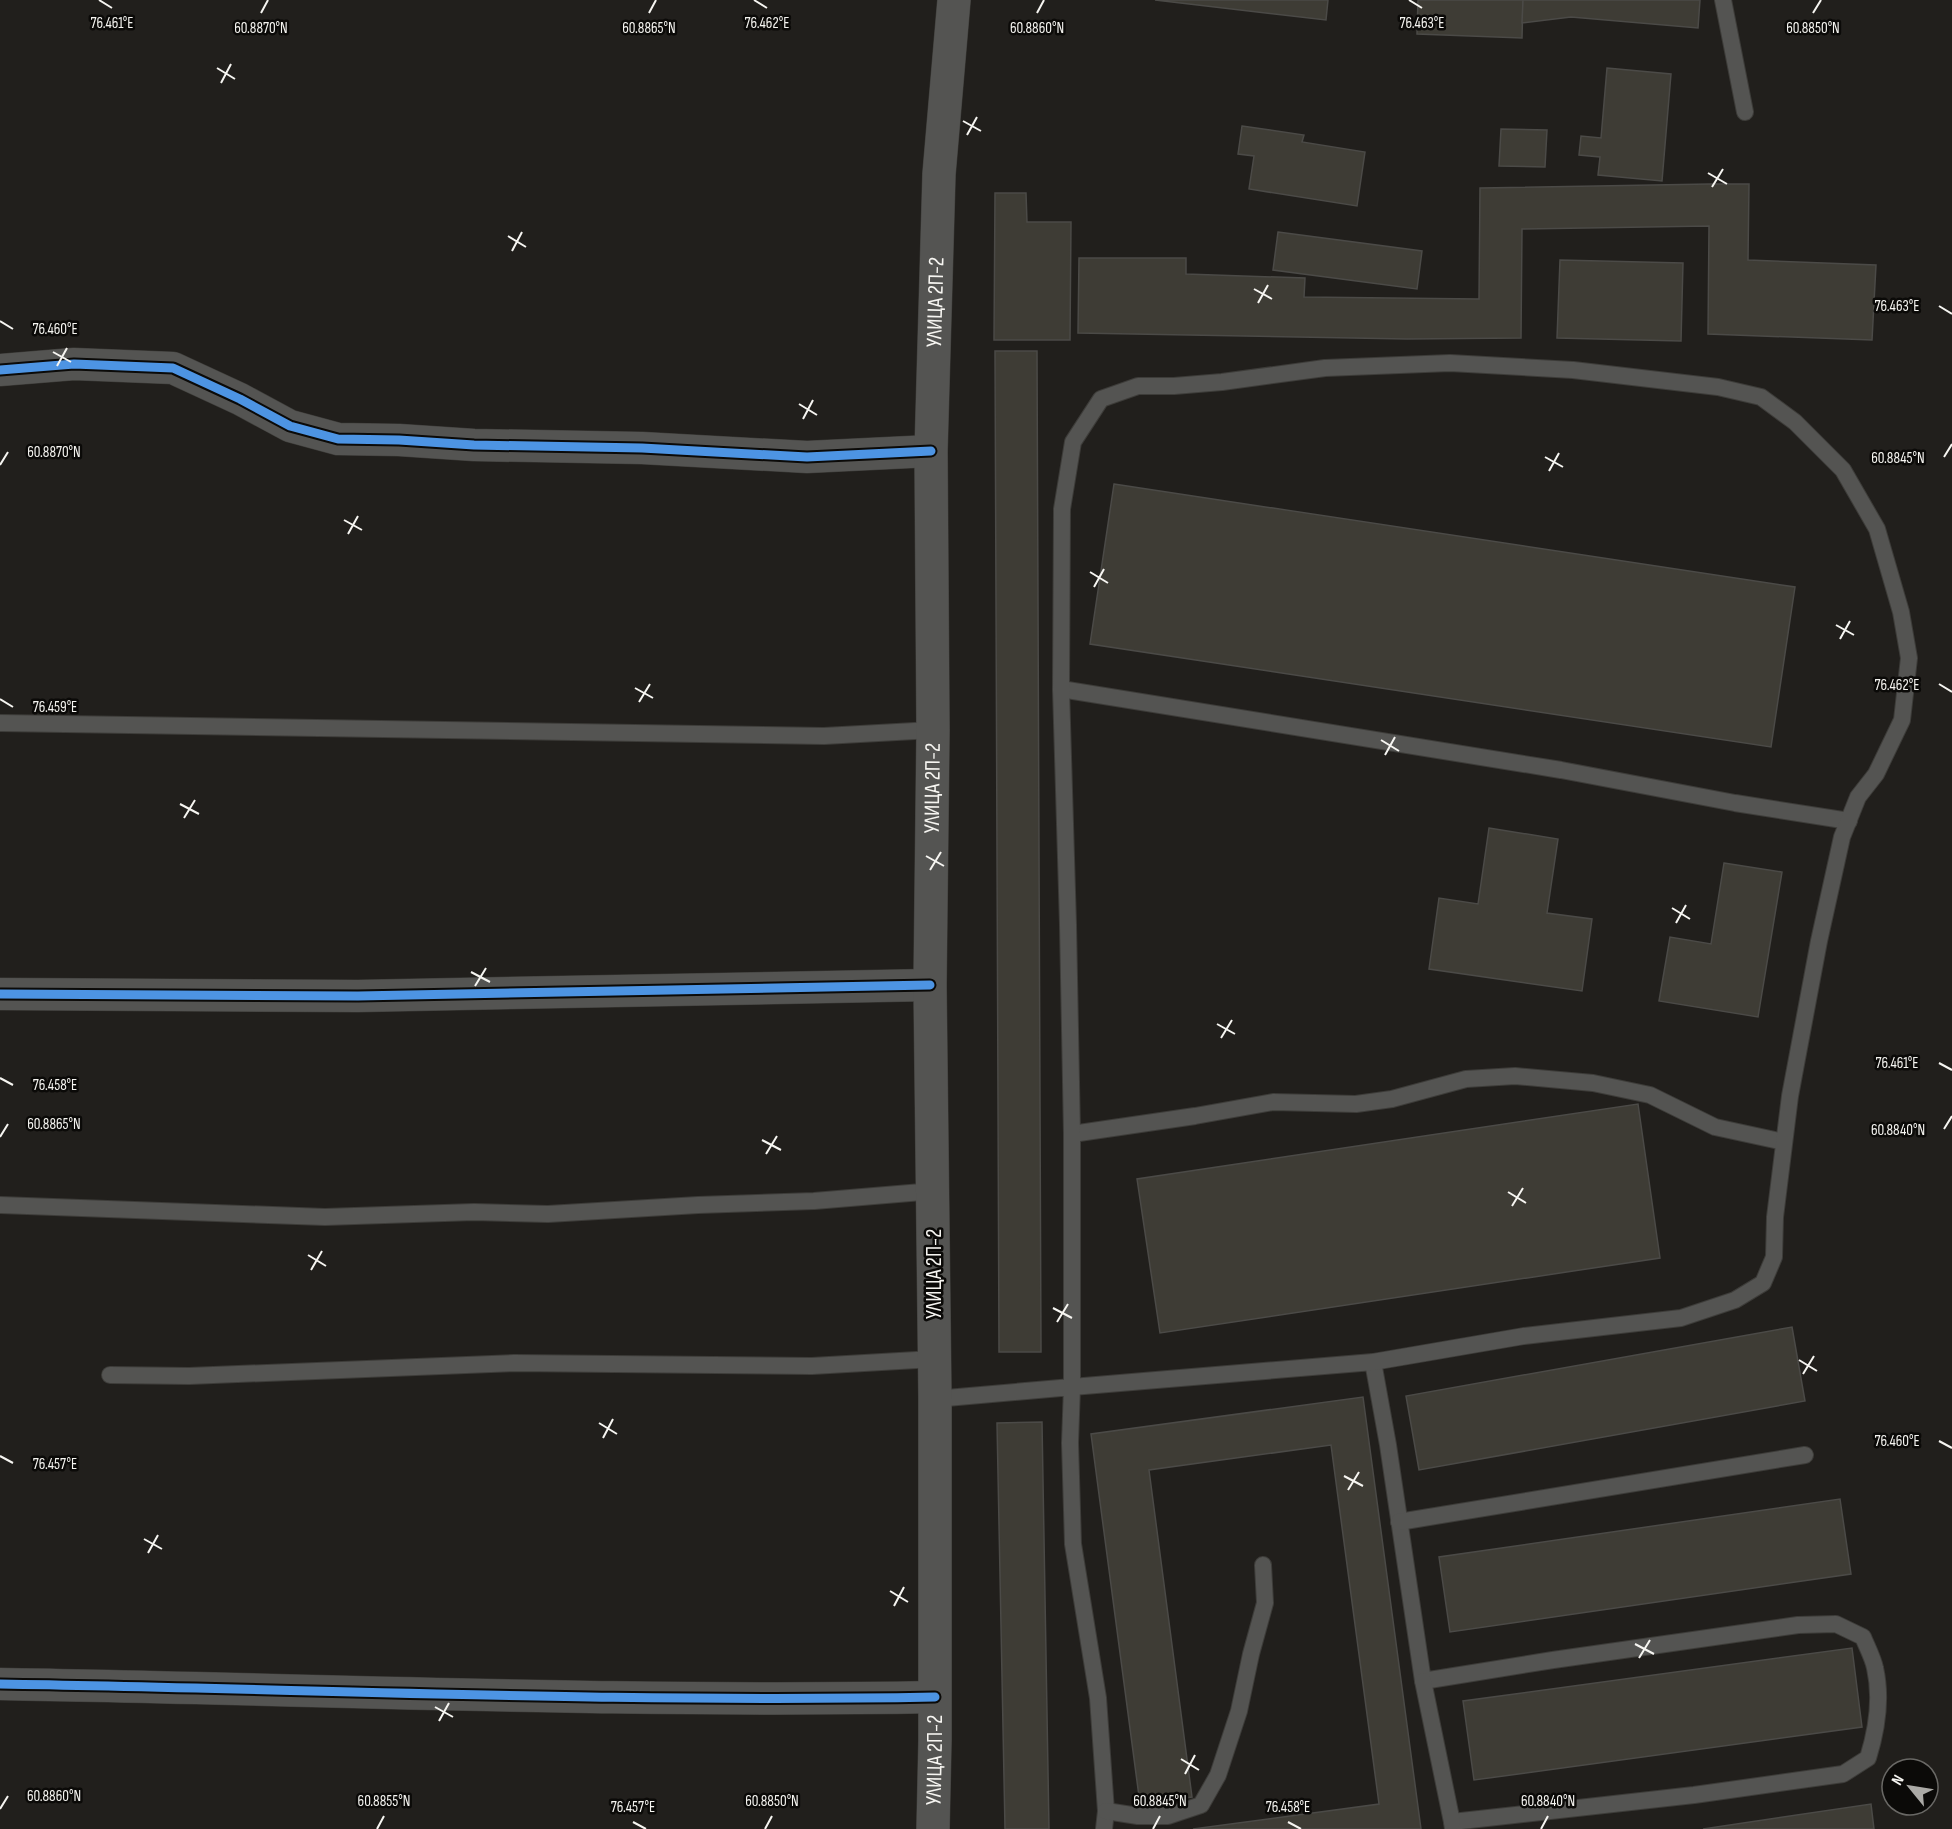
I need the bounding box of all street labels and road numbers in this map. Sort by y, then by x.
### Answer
street label: УЛИЦА 2П-2 [920,256,950,348]
street label: УЛИЦА 2П-2 [918,743,946,833]
street label: УЛИЦА 2П-2 [921,1229,948,1319]
street label: УЛИЦА 2П-2 [920,1715,949,1806]

